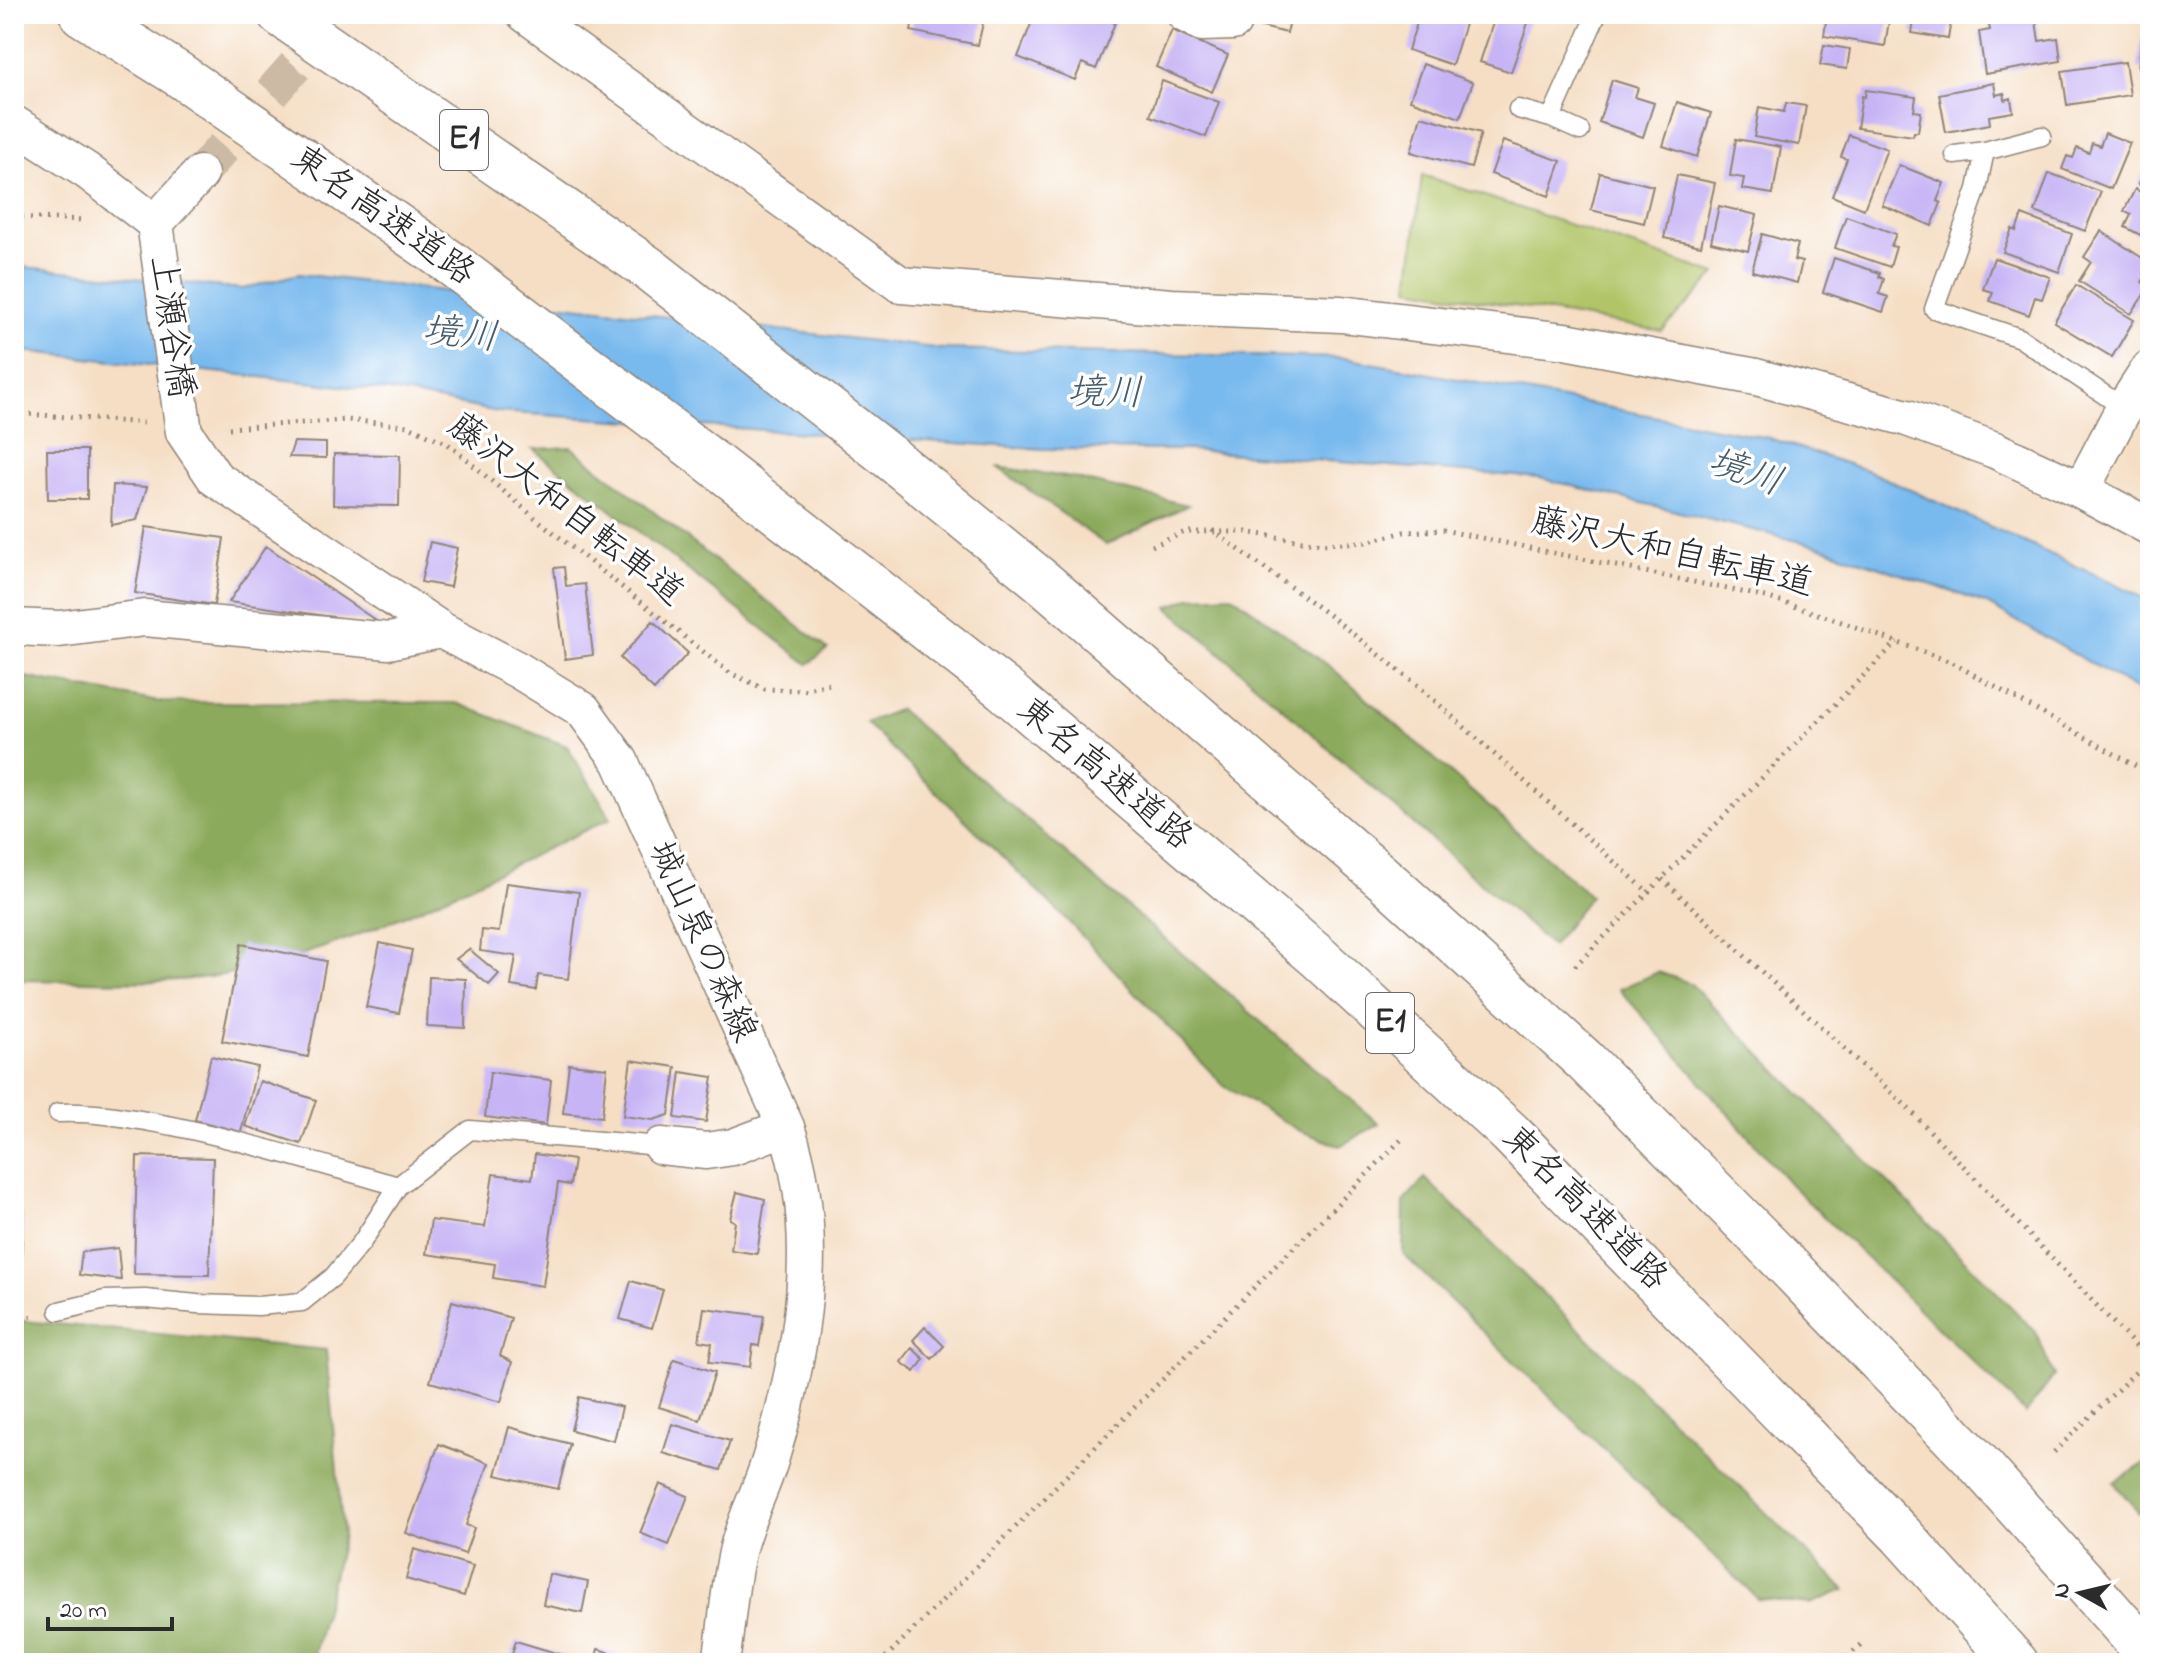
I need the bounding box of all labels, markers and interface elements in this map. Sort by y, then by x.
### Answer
road number: E1 [440,110,488,170]
street label: 東名高速道路 [278,133,486,301]
street label: 上瀬谷橋 [134,252,206,402]
water label: 境川 [419,304,501,368]
water label: 境川 [1067,366,1143,424]
street label: 藤沢大和自転車道 [435,401,695,621]
water label: 境川 [1700,435,1790,513]
street label: 藤沢大和自転車道 [1526,496,1818,612]
street label: 東名高速道路 [1004,685,1204,865]
street label: 城山泉の森線 [633,833,769,1051]
road number: E1 [1366,993,1414,1053]
street label: 東名高速道路 [1489,1114,1679,1304]
north arrow [2040,1553,2120,1633]
scale bar [48,1581,172,1631]
text: N [2046,1581,2080,1600]
text: 20 m [60,1594,107,1629]

